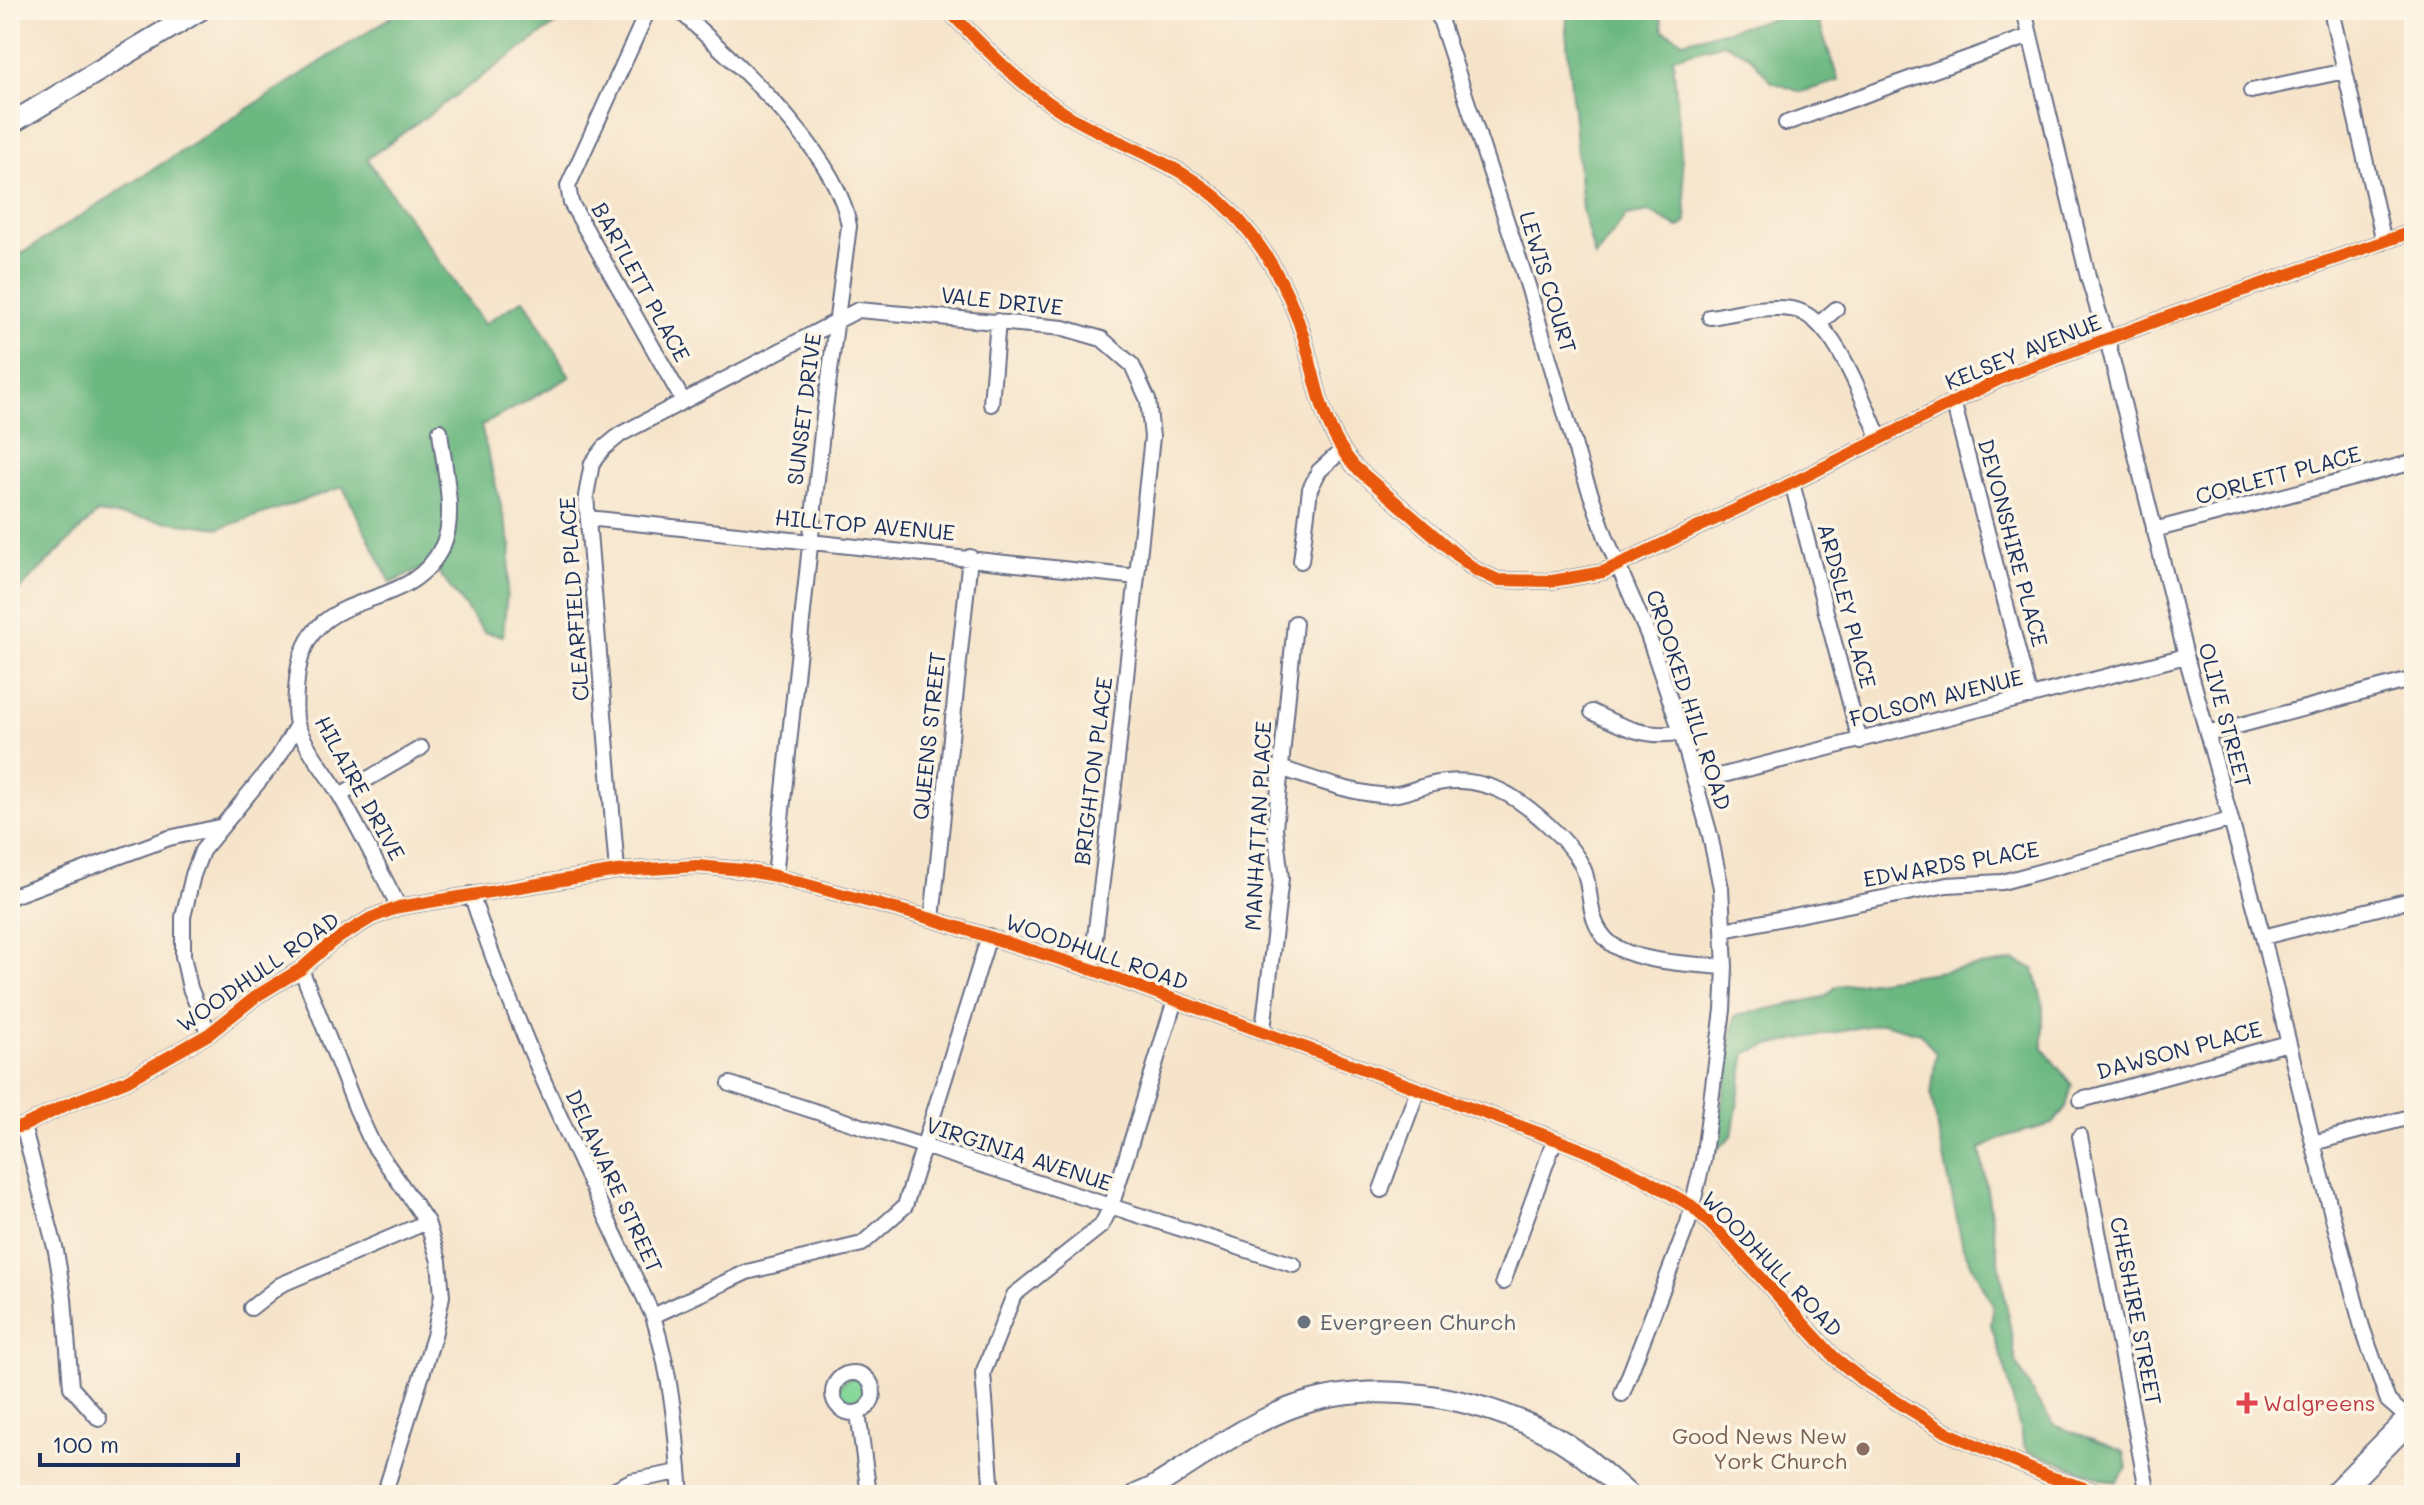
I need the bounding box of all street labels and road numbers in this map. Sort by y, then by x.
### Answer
street label: BARTLETT PLACE [586,197,697,367]
street label: LEWIS COURT [1513,207,1584,356]
street label: VALE DRIVE [939,280,1065,321]
street label: KELSEY AVENUE [1940,307,2105,396]
street label: SUNSET DRIVE [780,331,827,487]
street label: DEVONSHIRE PLACE [1972,436,2055,650]
street label: CORLETT PLACE [2192,438,2364,511]
street label: CLEARFIELD PLACE [552,496,595,702]
street label: HILLTOP AVENUE [774,502,956,547]
street label: ARDSLEY PLACE [1812,520,1883,692]
street label: CROOKED HILL ROAD [1640,586,1739,814]
street label: OLIVE STREET [2192,639,2259,790]
street label: QUEENS STREET [905,650,952,821]
street label: FOLSOM AVENUE [1846,662,2026,733]
street label: BRIGHTON PLACE [1067,675,1118,867]
street label: HILAIRE DRIVE [309,710,412,865]
street label: MANHATTAN PLACE [1238,720,1277,932]
street label: EDWARDS PLACE [1861,834,2041,893]
street label: WOODHULL ROAD [171,905,345,1038]
street label: WOODHULL ROAD [1002,907,1193,996]
street label: DAWSON PLACE [2093,1014,2265,1086]
street label: DELAWARE STREET [559,1084,670,1277]
street label: VIRGINIA AVENUE [922,1110,1116,1197]
street label: WOODHULL ROAD [1695,1185,1849,1343]
street label: CHESHIRE STREET [2104,1214,2169,1408]

